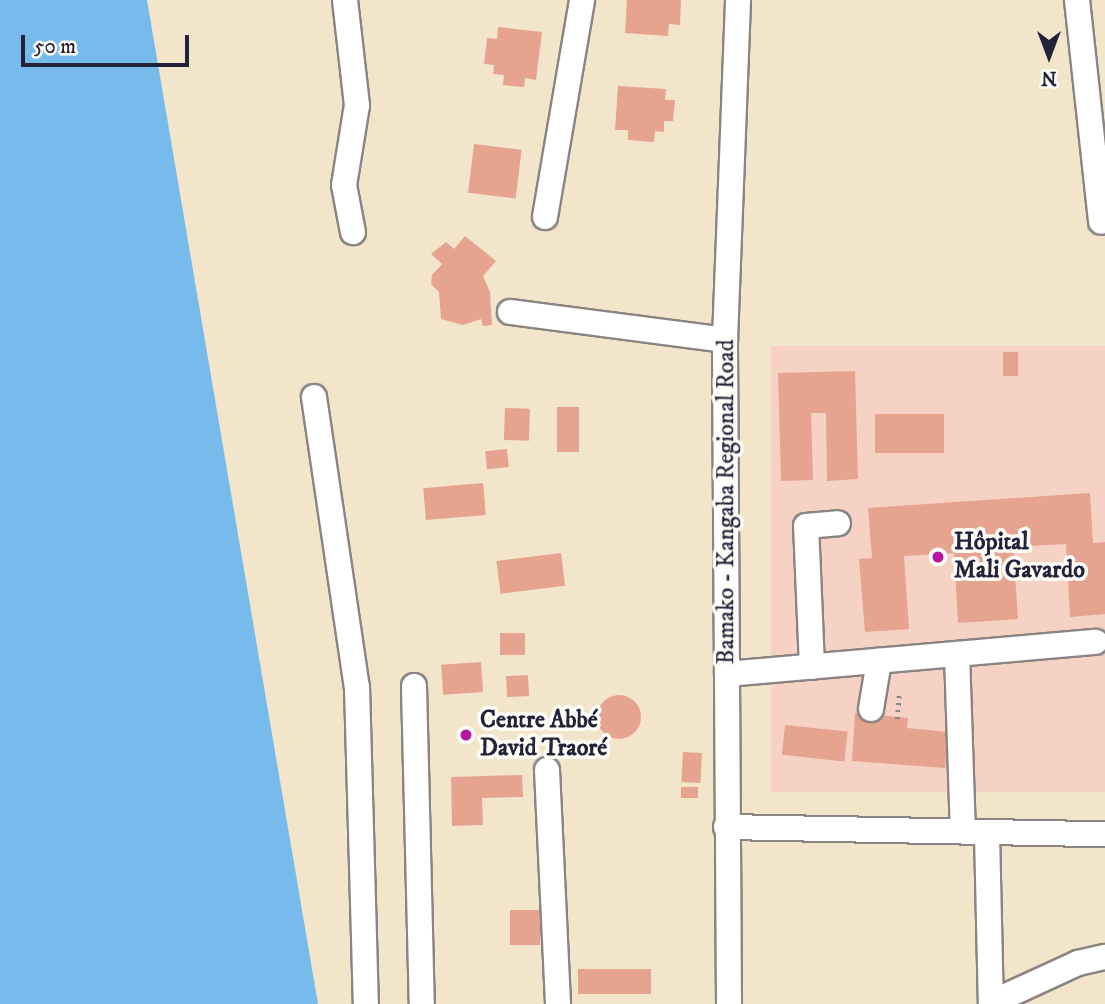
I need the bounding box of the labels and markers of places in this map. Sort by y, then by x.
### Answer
place label: Hôpital Mali Gavardo [954,529,1085,585]
marker: Hôpital Mali Gavardo [928,547,948,567]
place label: Centre Abbé David Traoré [480,707,607,763]
marker: Centre Abbé David Traoré [458,727,474,743]

